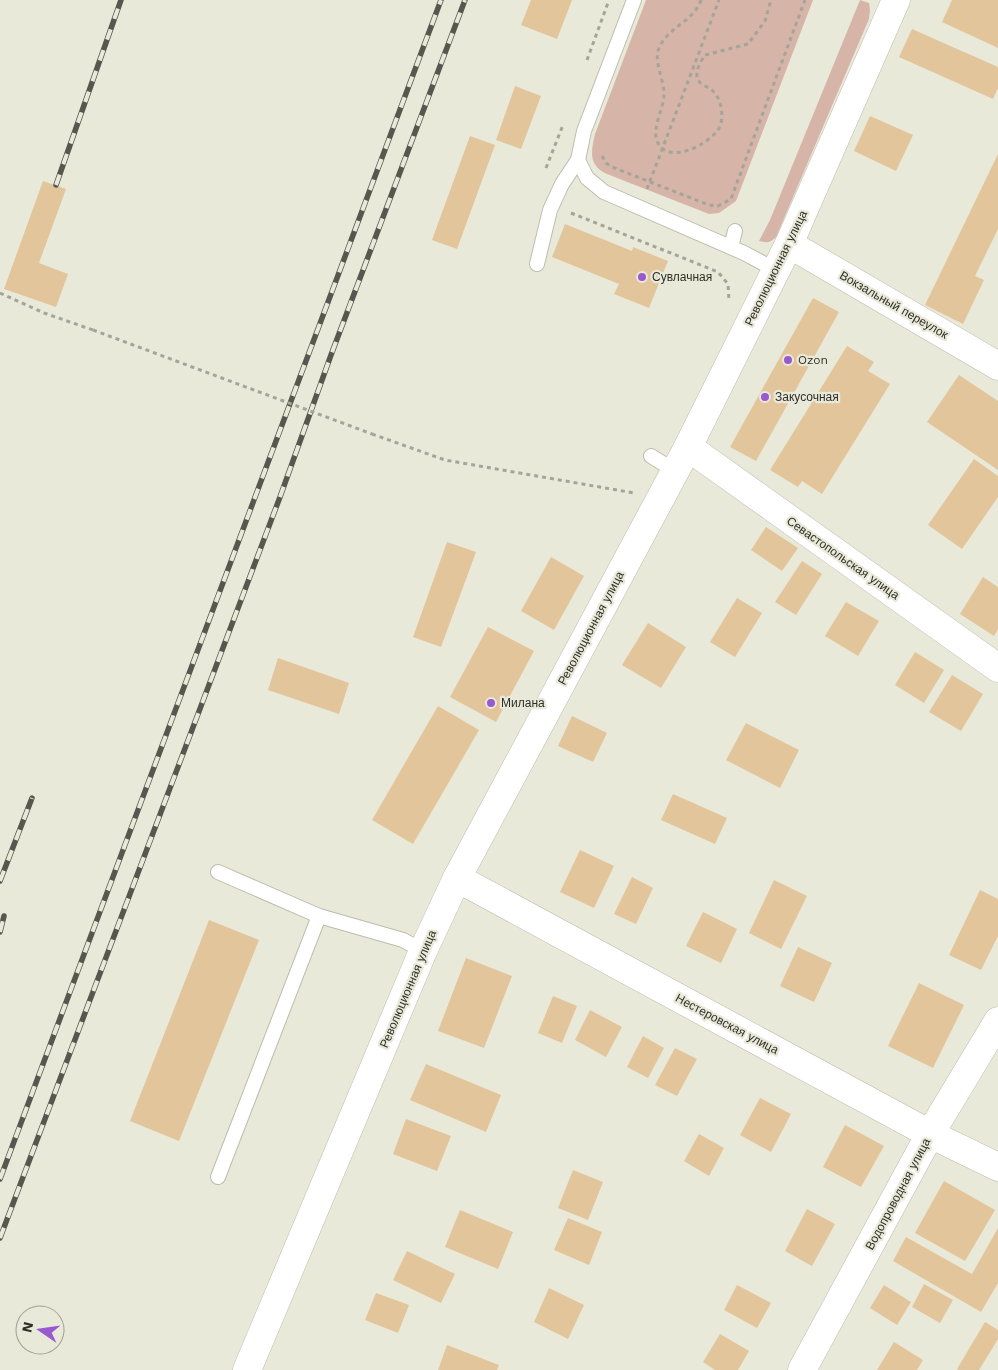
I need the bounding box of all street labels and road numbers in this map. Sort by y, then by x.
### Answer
street label: Революционная улица [742,208,810,328]
street label: Вокзальный переулок [837,268,951,342]
street label: Севастопольская улица [784,514,902,602]
street label: Революционная улица [555,569,627,687]
street label: Революционная улица [377,928,439,1050]
street label: Нестеровская улица [673,991,781,1057]
street label: Водопроводная улица [863,1135,934,1252]

